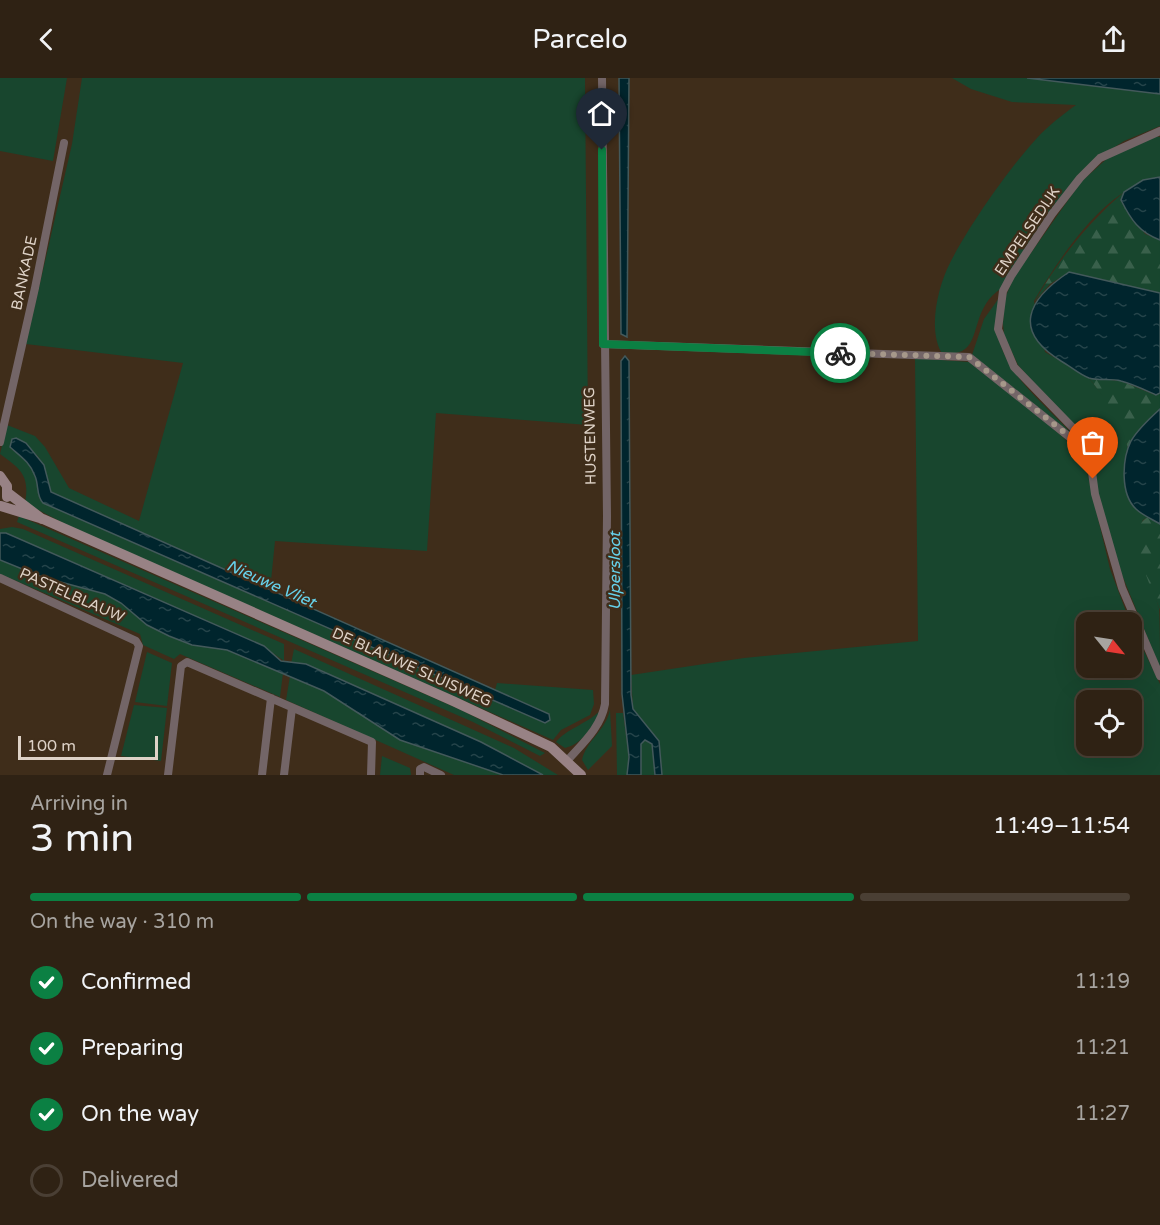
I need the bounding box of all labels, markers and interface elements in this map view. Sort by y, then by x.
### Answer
icon: back [30,23,63,56]
text: Parcelo [532,23,628,56]
icon: share [1097,23,1130,56]
pin [576,88,627,150]
icon: home [585,97,618,130]
street label: EMPELSEDIJK [991,183,1063,279]
street label: BANKADE [7,234,41,312]
courier [810,323,870,383]
icon: bike [824,337,857,370]
street label: HUSTENWEG [580,387,600,485]
pin [1067,417,1118,479]
icon: bag [1076,426,1109,459]
water label: Ulpersloot [605,530,625,610]
water label: Nieuwe Vliet [223,555,320,613]
street label: PASTELBLAUW [17,564,127,626]
north arrow [1076,612,1142,678]
map controls [1076,612,1142,756]
street label: DE BLAUWE SLUISWEG [329,624,495,710]
button: locate [1076,690,1142,756]
scale bar [18,733,158,760]
text: 100 m [27,736,76,756]
text: Arriving in [30,792,128,816]
text: 11:49–11:54 [993,813,1130,839]
text: 3 min [30,815,134,862]
text: On the way · 310 m [30,910,214,934]
icon: check [30,966,63,999]
text: Confirmed [81,969,191,995]
text: 11:19 [1075,970,1130,994]
icon: check [30,1032,63,1065]
text: Preparing [81,1035,184,1061]
text: 11:21 [1075,1036,1130,1060]
icon: check [30,1098,63,1131]
text: On the way [81,1101,199,1127]
text: 11:27 [1075,1102,1130,1126]
text: Delivered [81,1167,179,1193]

